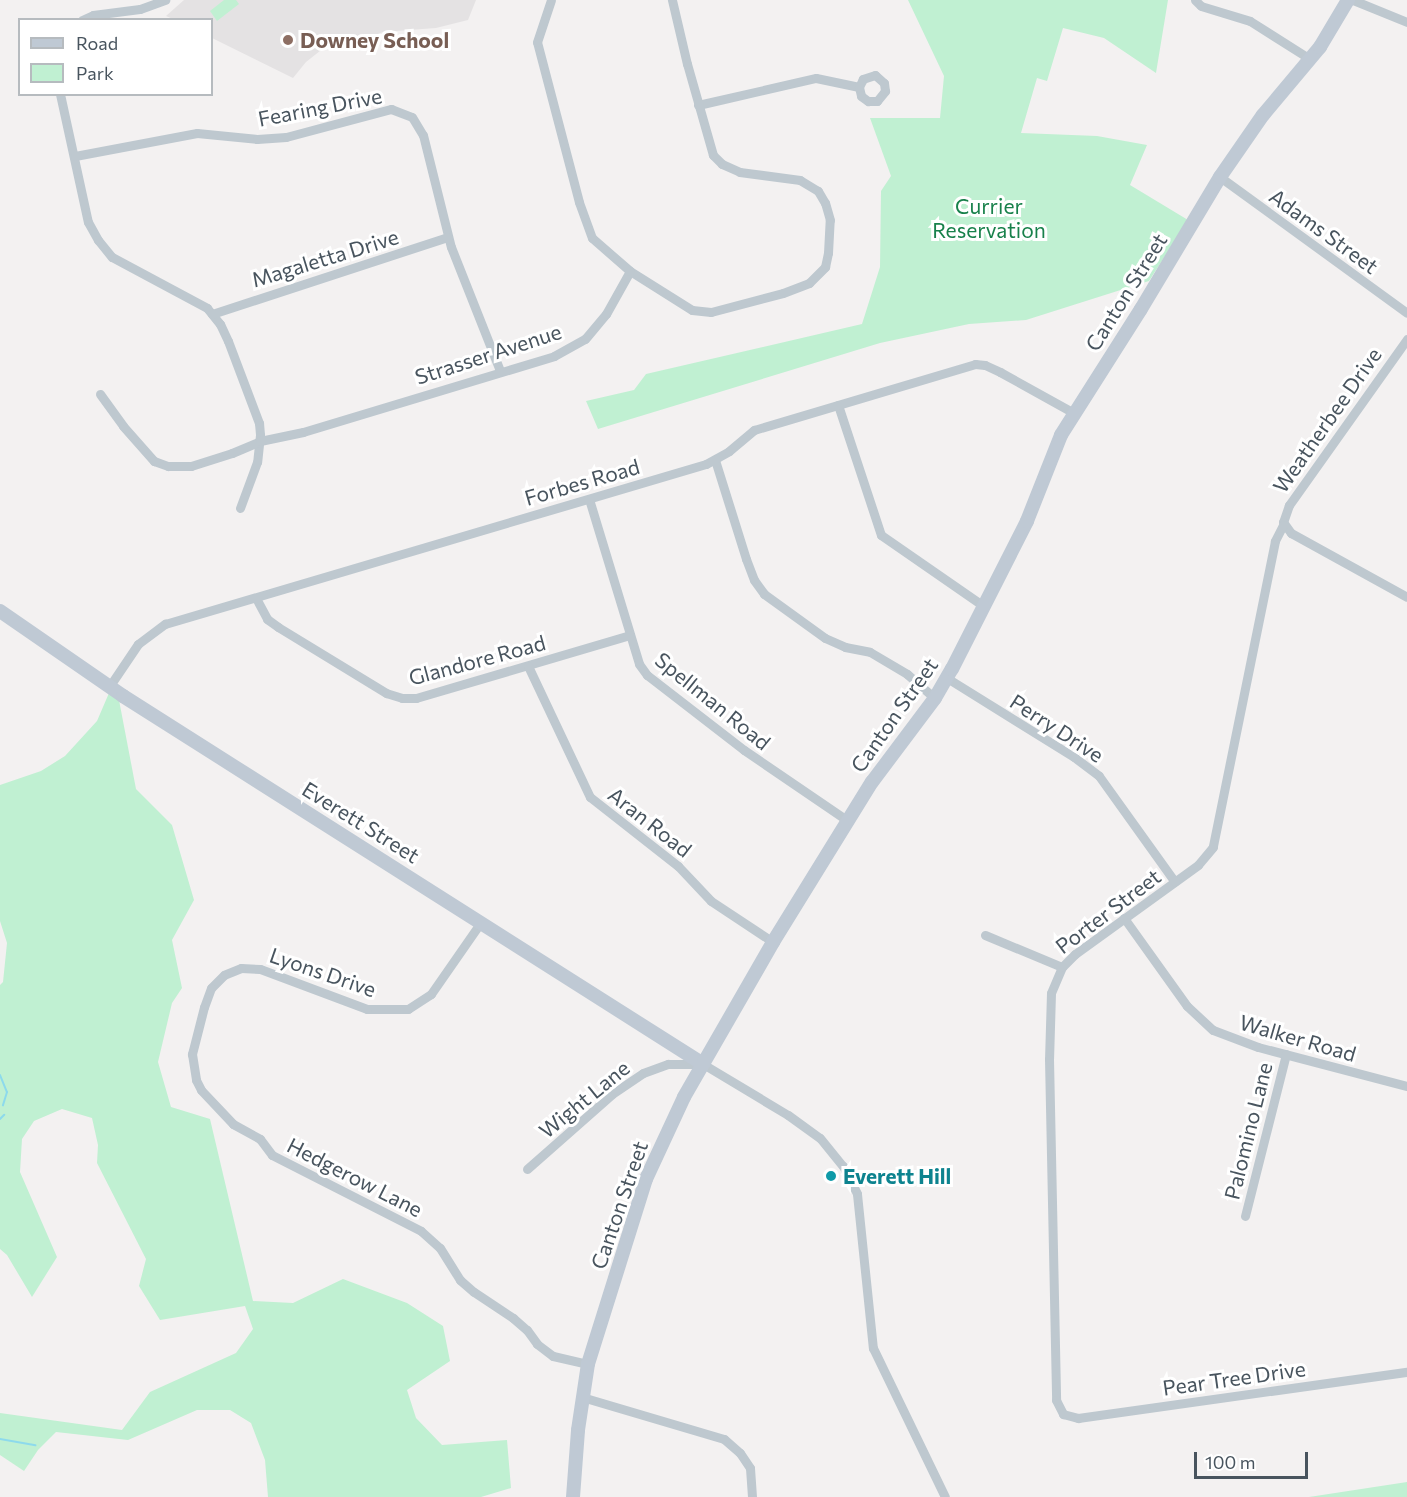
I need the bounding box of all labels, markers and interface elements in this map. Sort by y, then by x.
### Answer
legend [18,18,213,96]
place label: Downey School [300,27,449,53]
text: Road [76,32,118,54]
marker: Downey School [281,33,295,47]
text: Park [76,62,114,84]
street label: Fearing Drive [256,83,384,131]
street label: Adams Street [1265,183,1383,279]
park label: Currier Reservation [932,193,1046,243]
street label: Magaletta Drive [248,224,402,292]
street label: Canton Street [1080,229,1172,355]
street label: Strasser Avenue [412,318,564,390]
street label: Weatherbee Drive [1268,343,1386,497]
street label: Forbes Road [522,454,642,510]
street label: Glandore Road [406,630,548,690]
street label: Spellman Road [650,647,776,755]
street label: Canton Street [845,653,943,777]
street label: Perry Drive [1006,688,1108,768]
street label: Everett Street [298,776,424,868]
street label: Aran Road [603,782,697,862]
street label: Porter Street [1050,863,1166,959]
street label: Lyons Drive [267,942,379,1002]
street label: Walker Road [1237,1009,1359,1067]
street label: Wight Lane [534,1055,634,1143]
street label: Palomino Lane [1219,1060,1277,1202]
street label: Hedgerow Lane [283,1132,427,1222]
street label: Canton Street [585,1138,653,1272]
place label: Everett Hill [843,1163,951,1189]
marker: Everett Hill [824,1169,838,1183]
street label: Pear Tree Drive [1161,1356,1307,1400]
scale bar [1197,1440,1311,1478]
text: 100 m [1205,1451,1255,1473]

